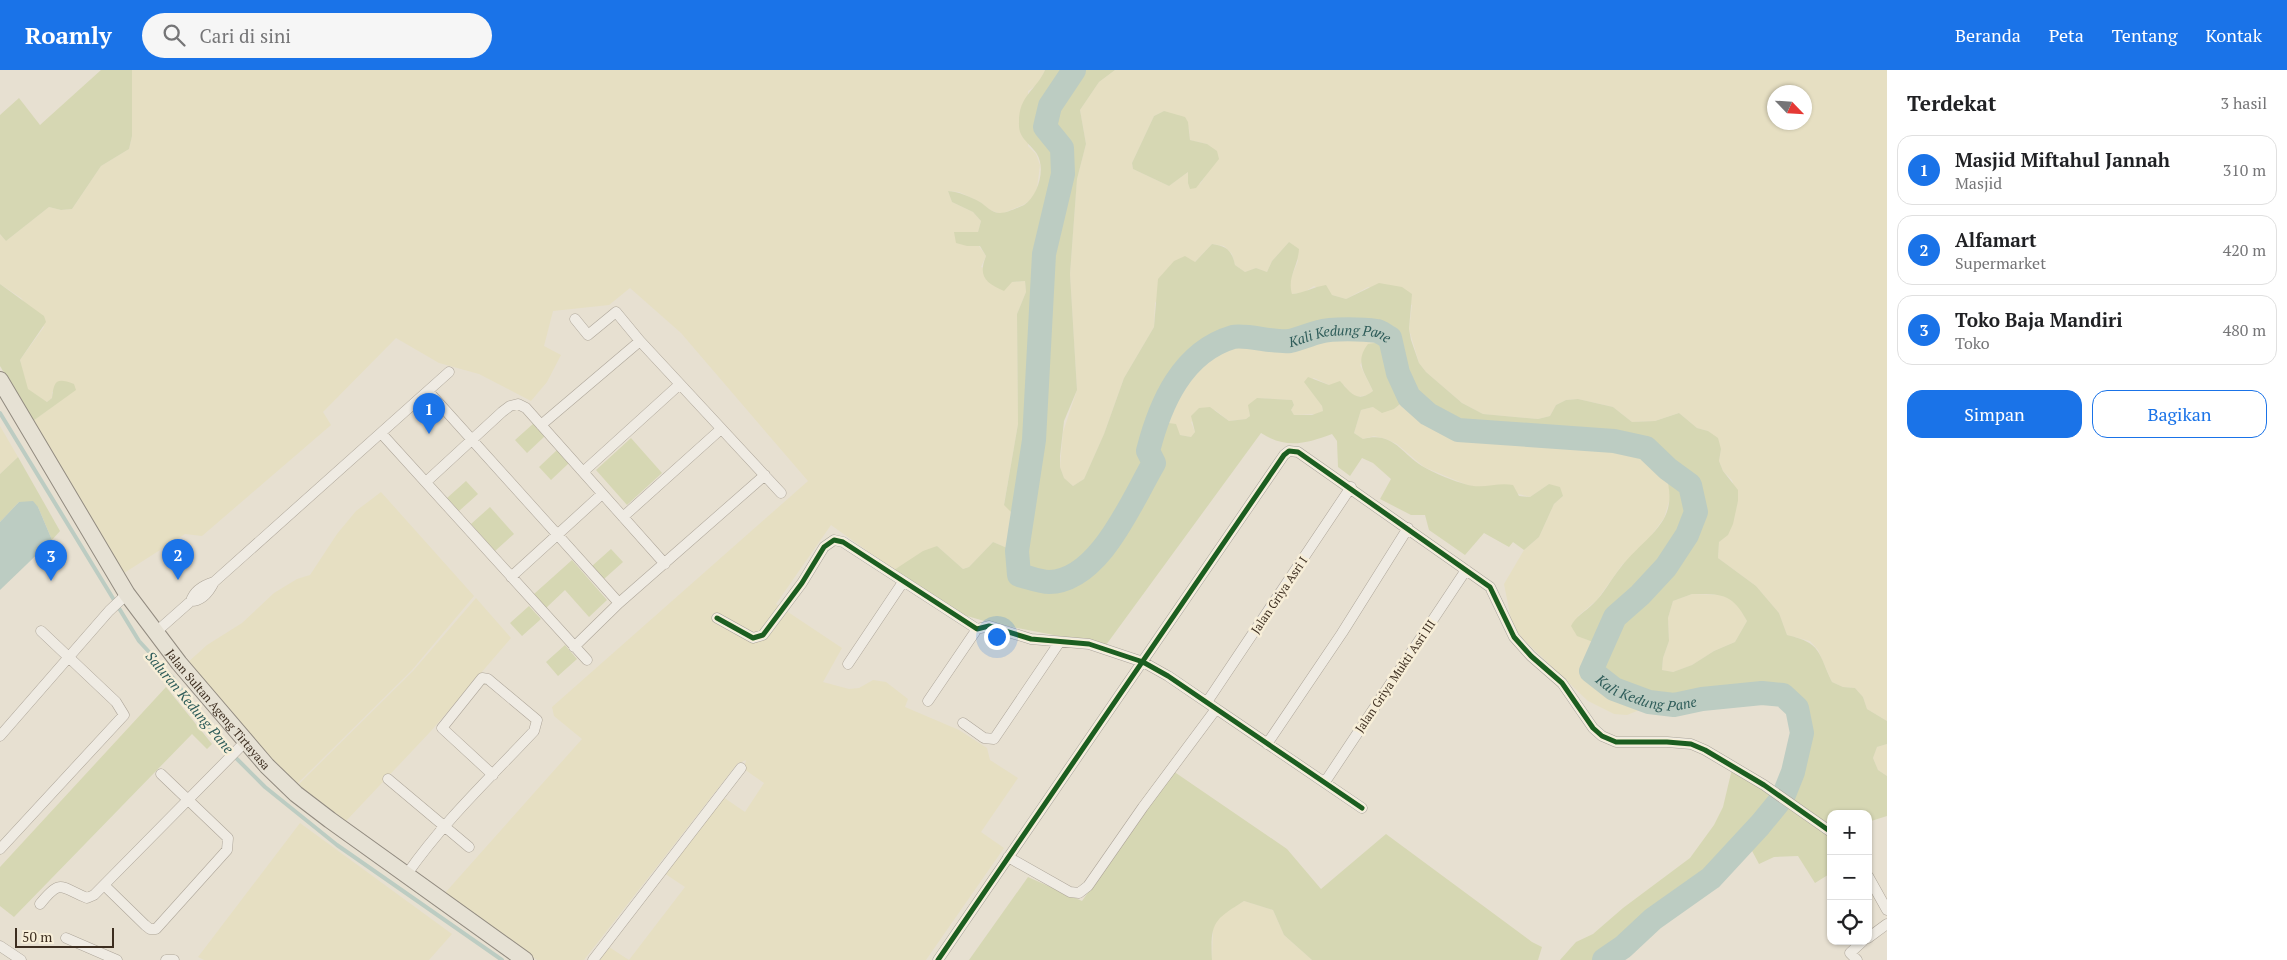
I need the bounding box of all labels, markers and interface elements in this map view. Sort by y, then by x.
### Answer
search box [142,13,492,58]
text: Roamly [25,19,112,51]
icon: search [160,21,188,49]
text: Cari di sini [200,23,291,48]
text: Beranda [1955,23,2021,47]
text: Peta [2049,23,2084,47]
text: Tentang [2112,23,2178,47]
text: Kontak [2206,23,2262,47]
north arrow [1767,85,1812,130]
text: Terdekat [1907,89,1996,117]
text: 3 hasil [2221,92,2267,114]
text: Masjid Miftahul Jannah [1955,147,2170,172]
text: 1 [1919,159,1929,181]
text: 310 m [2223,159,2266,181]
text: Masjid [1955,172,2002,194]
text: Alfamart [1955,227,2037,252]
text: 2 [1919,239,1929,261]
text: 420 m [2223,239,2266,261]
text: Supermarket [1955,252,2046,274]
text: Toko Baja Mandiri [1955,307,2123,332]
text: 3 [1919,319,1929,341]
text: 480 m [2223,319,2266,341]
water label: Kali Kedung Pane [1285,320,1396,351]
text: Toko [1955,332,1990,354]
button: Simpan [1907,390,2082,438]
button: Bagikan [2092,390,2267,438]
pin: 1 [413,393,445,434]
pin: 2 [162,539,194,580]
pin: 3 [35,540,67,581]
street label: Jalan Griya Asri I [1248,554,1310,636]
street label: Jalan Griya Mukti Asri III [1352,617,1438,735]
your location [984,624,1010,650]
street label: Jalan Sultan Ageng Tirtayasa [163,646,274,772]
water label: Saluran Kedung Pane [142,647,239,758]
water label: Kali Kedung Pane [1592,669,1699,715]
map controls [1827,810,1872,945]
button: + [1827,810,1872,855]
button: − [1827,855,1872,900]
button: locate [1827,900,1872,945]
scale bar [15,925,114,948]
text: 50 m [22,927,52,946]

